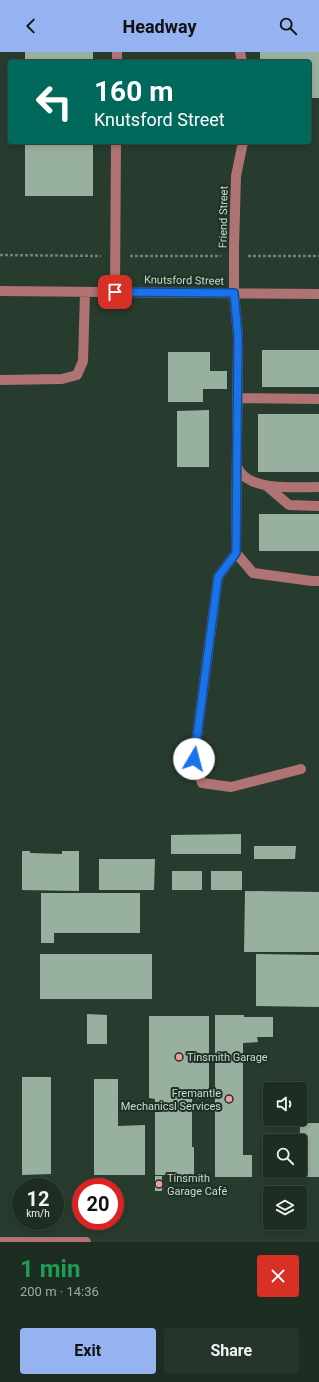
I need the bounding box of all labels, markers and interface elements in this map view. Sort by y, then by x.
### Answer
icon: back [20,15,42,37]
icon: search [277,15,299,37]
text: Headway [123,16,196,37]
text: 160 m [94,75,173,108]
icon: left [28,76,80,128]
text: Knutsford Street [94,109,225,130]
street label: Friend Street [216,185,231,248]
street label: Knutsford Street [144,273,224,288]
pin [98,275,132,309]
icon: arrive [104,281,126,303]
position arrow [173,738,215,780]
place label: Tinsmith Garage [187,1051,268,1064]
marker: Tinsmith Garage [174,1052,184,1062]
map controls [263,1082,307,1230]
button: sound [263,1082,307,1126]
place label: Fremantle Mechanicsl Services [121,1087,221,1113]
marker: Fremantle Mechanicsl Services [224,1094,234,1104]
button: search [263,1134,307,1178]
place label: Tinsmith Garage Café [167,1172,228,1198]
speed limit sign: 20 [72,1178,124,1230]
marker: Tinsmith Garage Café [154,1179,164,1189]
button: layers [263,1186,307,1230]
text: 12 [27,1187,49,1211]
text: km/h [26,1208,50,1219]
text: 1 min [20,1255,80,1283]
button: close [257,1255,299,1297]
text: 200 m · 14:36 [20,1284,99,1299]
button: Exit [20,1328,156,1374]
button: Share [164,1328,299,1374]

